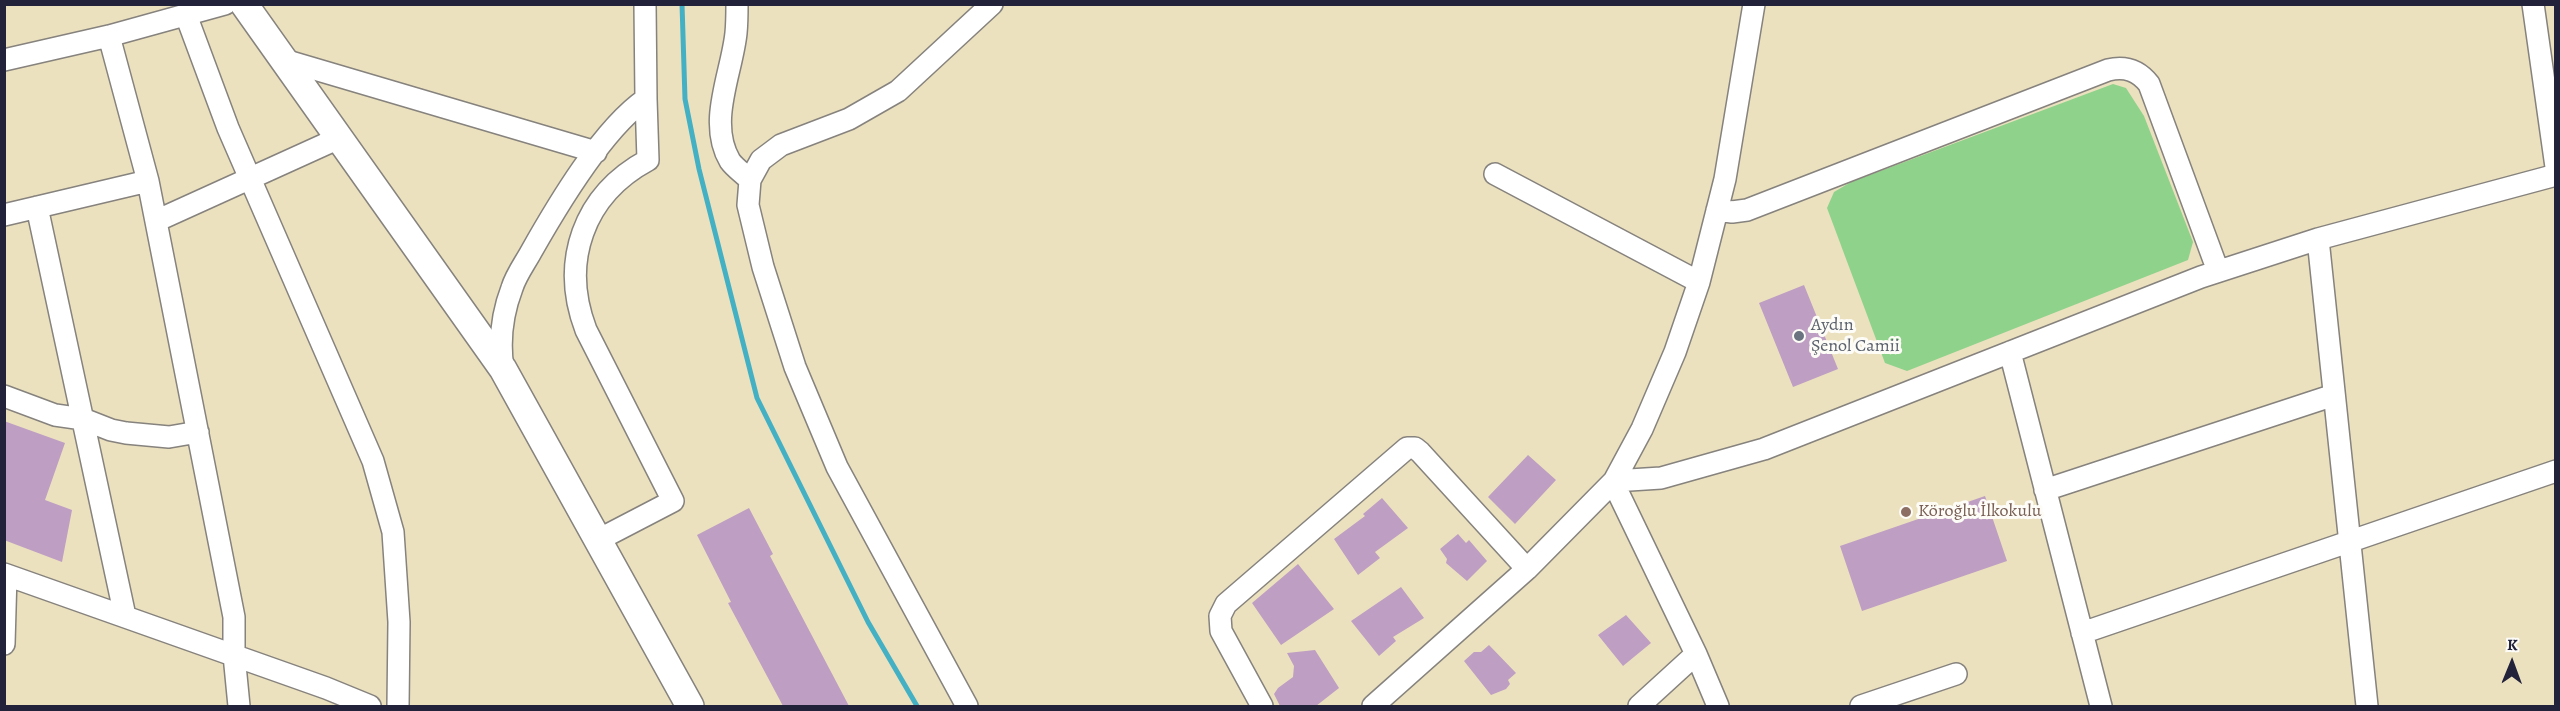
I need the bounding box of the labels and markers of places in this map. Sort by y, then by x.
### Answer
place label: Aydın Şenol Camii [1811,315,1900,358]
marker: Aydın Şenol Camii [1792,329,1806,343]
place label: Köroğlu İlkokulu [1918,501,2041,523]
marker: Köroğlu İlkokulu [1899,505,1913,519]

